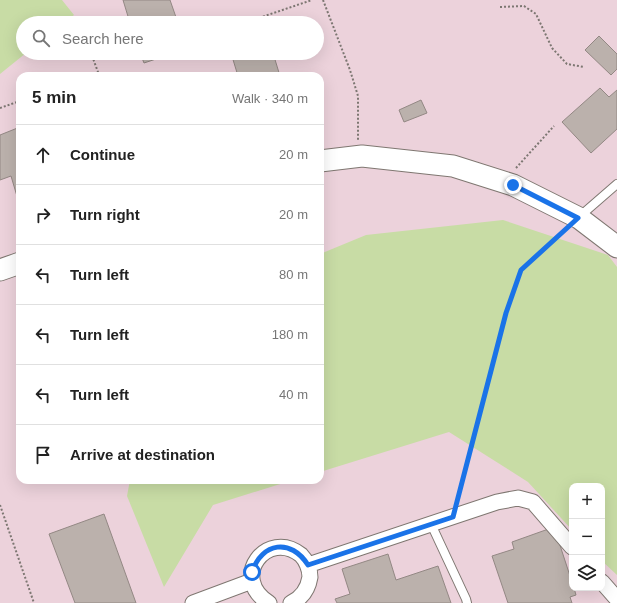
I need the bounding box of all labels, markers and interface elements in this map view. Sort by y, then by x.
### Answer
search box [16,16,324,60]
icon: search [30,27,52,49]
text: Search here [62,30,144,47]
text: 5 min [32,88,76,107]
text: Walk · 340 m [232,91,308,106]
icon: ahead [32,144,54,166]
text: Continue [70,146,135,163]
text: 20 m [279,147,308,162]
route end [504,176,522,194]
icon: right [32,204,54,226]
text: Turn right [70,206,140,223]
text: 20 m [279,207,308,222]
icon: left [32,264,54,286]
text: Turn left [70,266,129,283]
text: 80 m [279,267,308,282]
icon: left [32,324,54,346]
text: Turn left [70,326,129,343]
text: 180 m [272,327,308,342]
icon: left [32,384,54,406]
text: Turn left [70,386,129,403]
text: 40 m [279,387,308,402]
icon: arrive [32,444,54,466]
text: Arrive at destination [70,446,215,463]
map controls [569,483,605,591]
button: + [569,483,605,519]
button: − [569,519,605,555]
button: layers [569,555,605,591]
route start [243,563,261,581]

